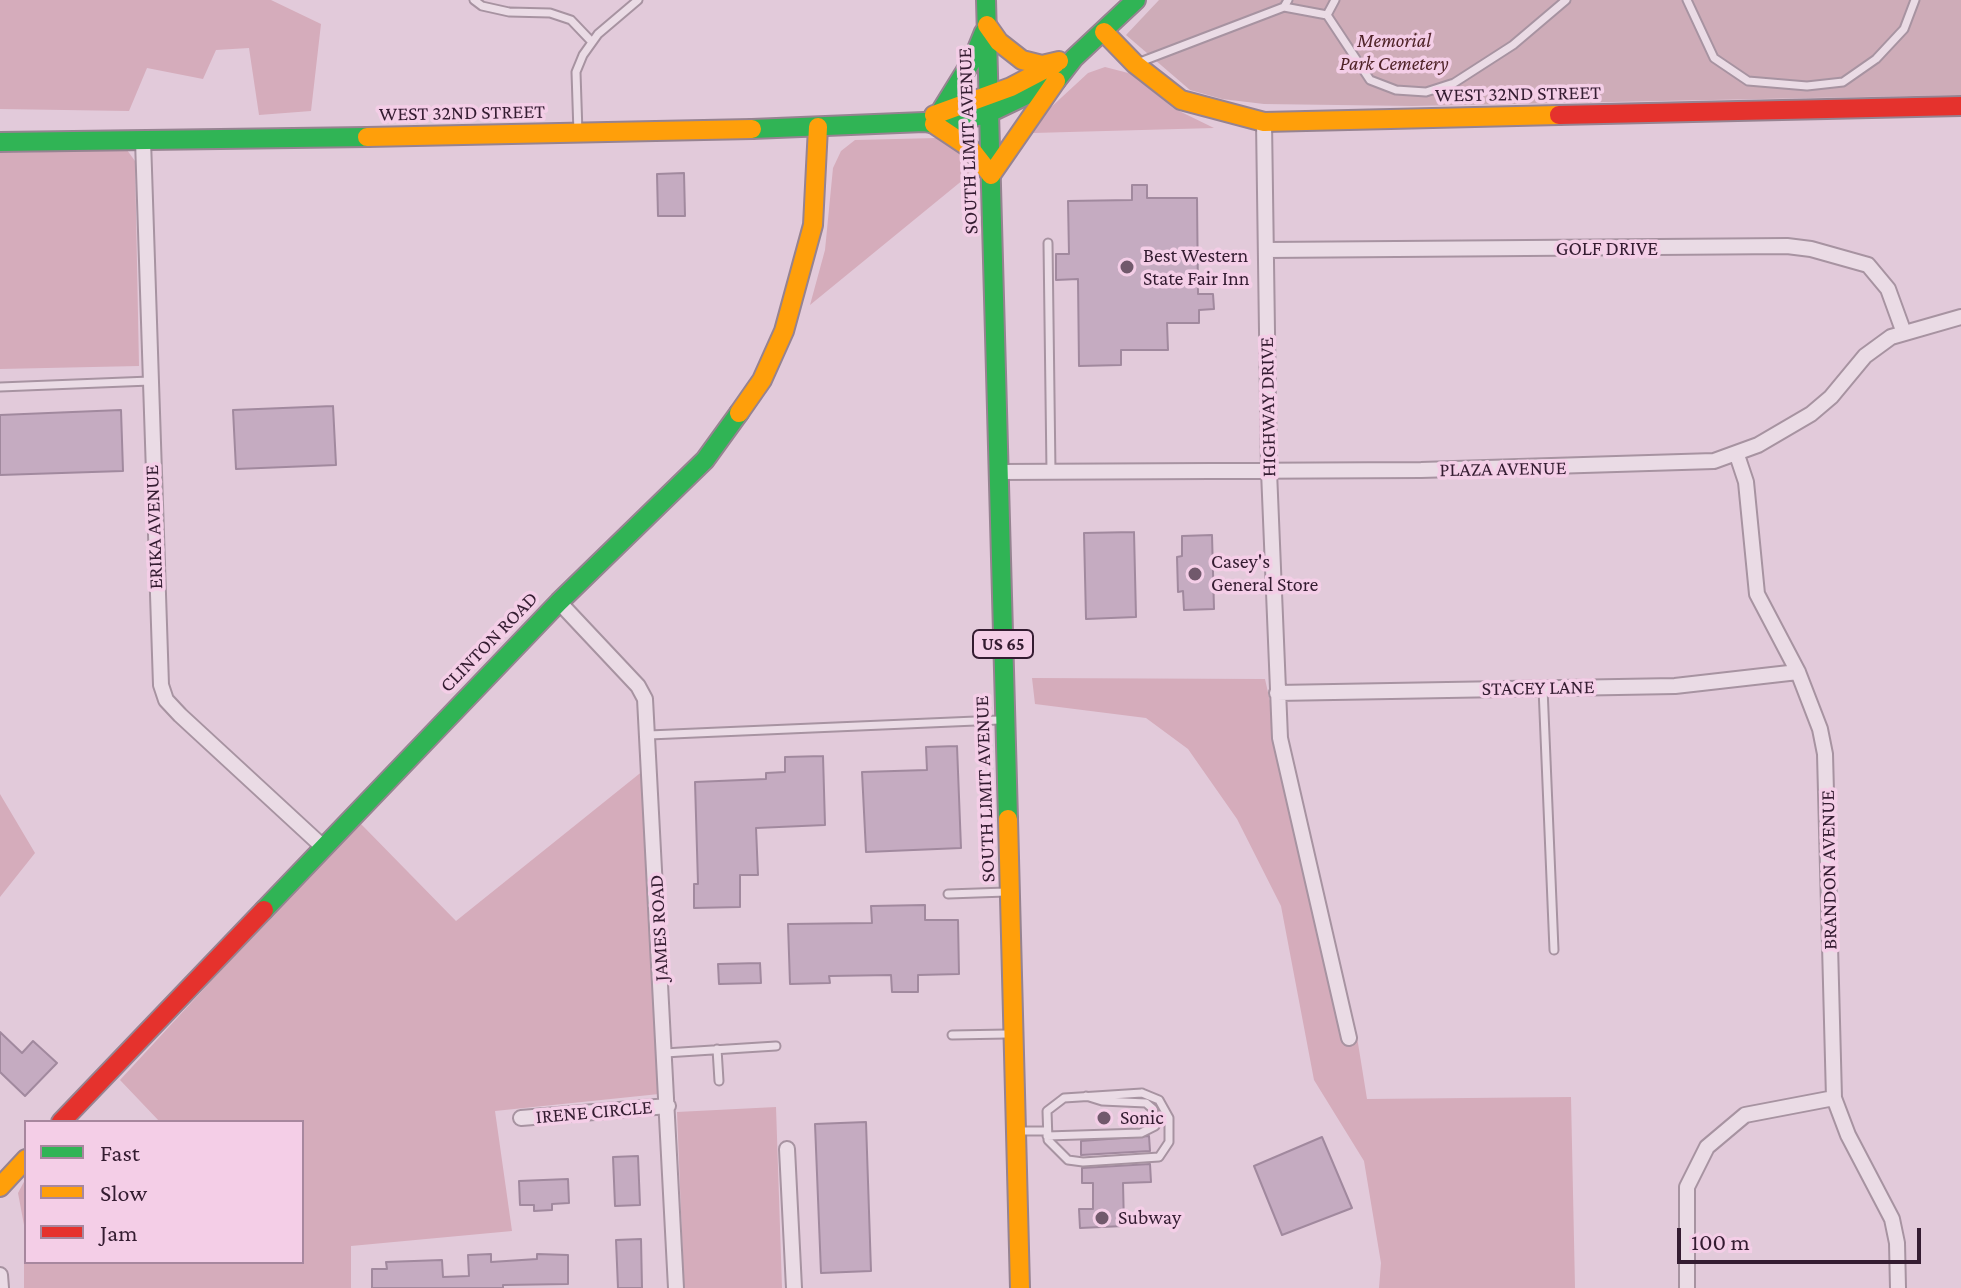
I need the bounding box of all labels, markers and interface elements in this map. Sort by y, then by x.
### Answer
park label: Memorial Park Cemetery [1339,29,1449,76]
street label: SOUTH LIMIT AVENUE [953,47,983,235]
street label: WEST 32ND STREET [1435,81,1601,107]
street label: WEST 32ND STREET [379,100,545,126]
street label: GOLF DRIVE [1556,237,1658,261]
place label: Best Western State Fair Inn [1143,244,1249,291]
marker: Best Western State Fair Inn [1118,258,1136,276]
street label: HIGHWAY DRIVE [1255,337,1281,477]
street label: PLAZA AVENUE [1439,456,1567,482]
street label: ERIKA AVENUE [140,464,168,590]
place label: Casey's General Store [1211,550,1318,597]
marker: Casey's General Store [1186,565,1204,583]
street label: CLINTON ROAD [435,587,543,697]
road number: US 65 [973,630,1033,658]
street label: STACEY LANE [1481,675,1595,701]
street label: SOUTH LIMIT AVENUE [970,695,1000,883]
street label: BRANDON AVENUE [1816,790,1842,950]
street label: JAMES ROAD [644,874,674,982]
street label: IRENE CIRCLE [535,1095,653,1129]
place label: Sonic [1120,1106,1164,1130]
marker: Sonic [1095,1109,1113,1127]
legend [24,1120,304,1264]
text: Fast [100,1139,140,1166]
text: Slow [100,1179,147,1206]
place label: Subway [1118,1206,1181,1230]
marker: Subway [1093,1209,1111,1227]
scale bar [1681,1212,1925,1262]
text: Jam [100,1219,138,1246]
text: 100 m [1691,1228,1750,1255]

